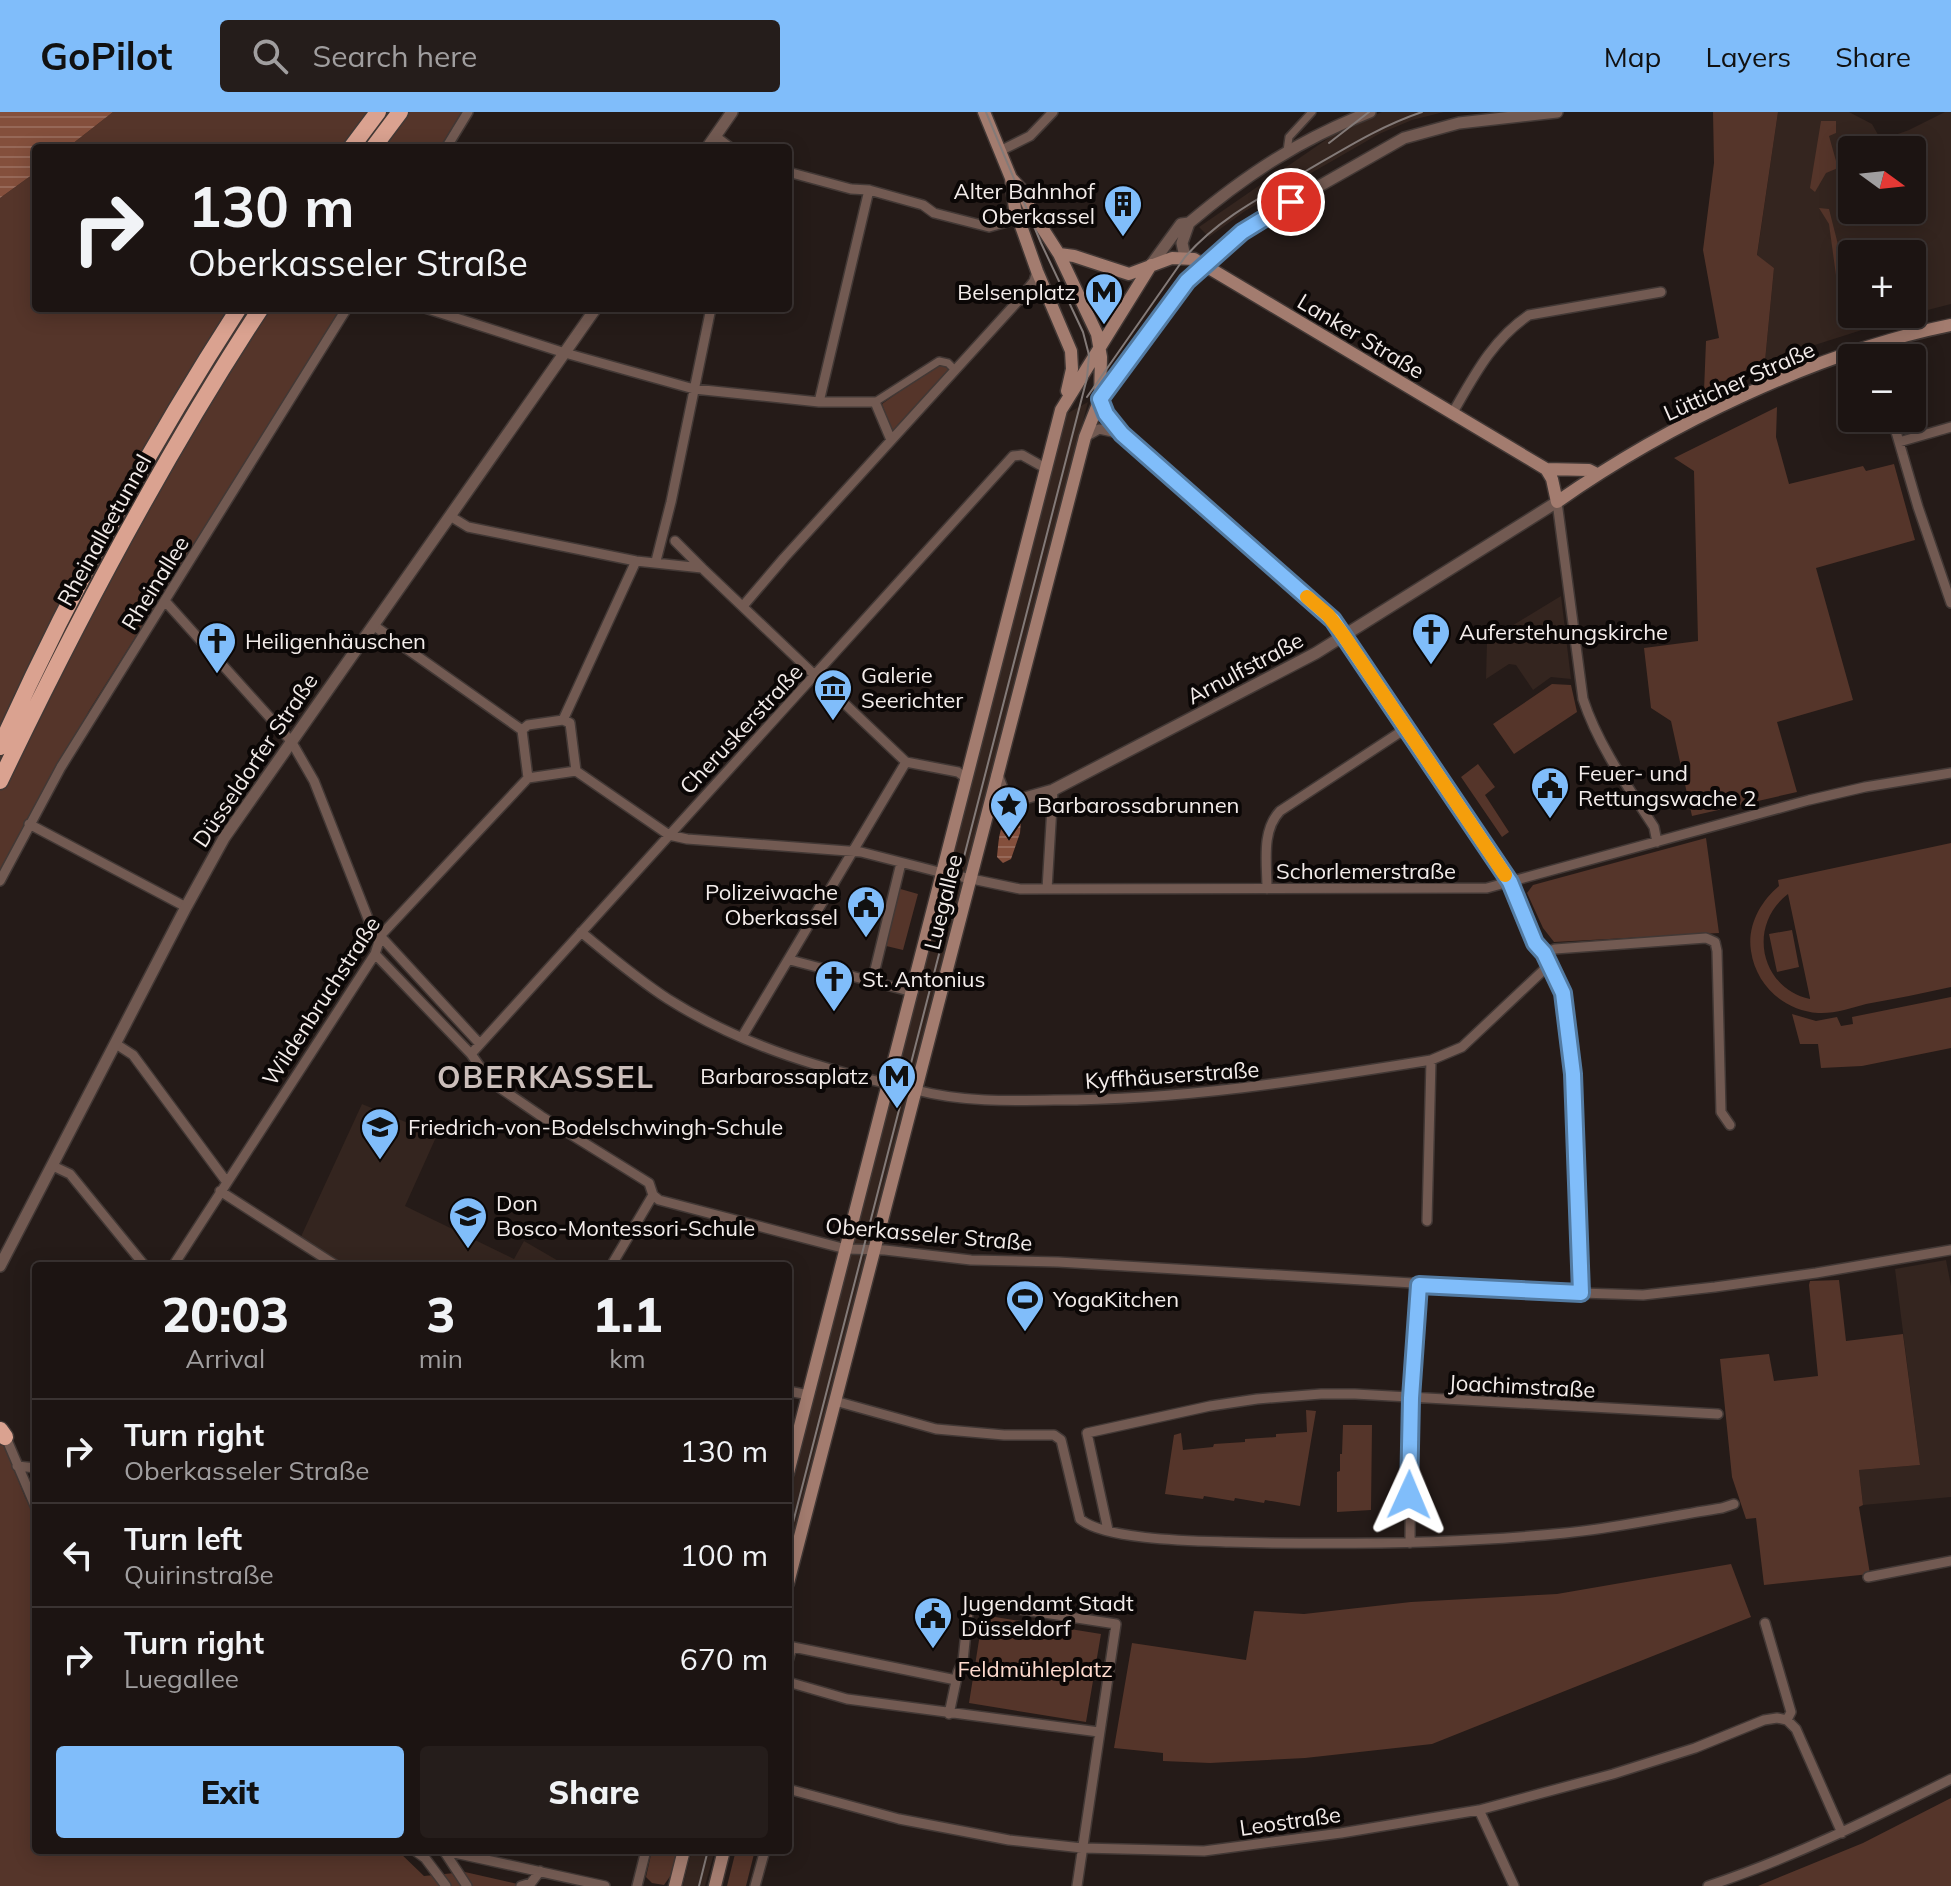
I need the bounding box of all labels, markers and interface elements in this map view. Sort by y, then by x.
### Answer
search box [220,20,780,92]
text: GoPilot [40,32,172,80]
icon: search [248,34,292,78]
text: Search here [312,37,477,75]
text: Map [1604,39,1661,74]
text: Layers [1705,39,1791,74]
text: Share [1835,39,1911,74]
north arrow [1838,136,1926,224]
map controls [1838,136,1926,432]
pin [1257,168,1325,236]
text: 130 m [188,171,355,241]
icon: right [56,176,160,280]
place label: Alter Bahnhof Oberkassel [954,177,1096,230]
icon: arrive [1269,180,1313,224]
building icon: Alter Bahnhof Oberkassel [1102,183,1144,238]
text: Oberkasseler Straße [188,240,528,285]
button: + [1838,240,1926,328]
metro station icon: Belsenplatz [1083,271,1125,326]
place label: Belsenplatz [957,278,1076,306]
street label: Lanker Straße [1292,287,1430,385]
street label: Lütticher Straße [1659,335,1819,427]
button: − [1838,344,1926,432]
street label: Rheinalleetunnel [51,450,157,610]
street label: Rheinallee [116,531,194,635]
church icon: Auferstehungskirche [1410,611,1452,666]
place label: Auferstehungskirche [1459,618,1668,646]
church icon: Heiligenhäuschen [196,620,238,675]
street label: Arnulfstraße [1182,626,1308,710]
place label: Heiligenhäuschen [245,627,426,655]
street label: Cheruskerstraße [674,658,808,800]
place label: Galerie Seerichter [861,661,963,714]
museum icon: Galerie Seerichter [812,667,854,722]
street label: Düsseldorfer Straße [186,668,324,852]
place label: Feuer- und Rettungswache 2 [1578,759,1756,812]
public building icon: Feuer- und Rettungswache 2 [1529,765,1571,820]
place icon: Barbarossabrunnen [988,784,1030,839]
place label: Barbarossabrunnen [1037,791,1240,819]
street label: Luegallee [918,851,968,953]
street label: Schorlemerstraße [1276,857,1456,885]
place label: Polizeiwache Oberkassel [705,878,838,931]
public building icon: Polizeiwache Oberkassel [845,884,887,939]
street label: Wildenbruchstraße [256,911,386,1091]
church icon: St. Antonius [813,958,855,1013]
place label: St. Antonius [862,965,985,993]
metro station icon: Barbarossaplatz [876,1055,918,1110]
street label: Kyffhäuserstraße [1084,1055,1260,1095]
district label: OBERKASSEL [437,1058,655,1096]
place label: Barbarossaplatz [700,1062,869,1090]
school or university icon: Friedrich-von-Bodelschwingh-Schule [359,1106,401,1161]
place label: Friedrich-von-Bodelschwingh-Schule [408,1113,783,1141]
place label: Don Bosco-Montessori-Schule [496,1189,755,1242]
school or university icon: Don Bosco-Montessori-Schule [447,1195,489,1250]
street label: Oberkasseler Straße [824,1211,1034,1257]
sports icon: YogaKitchen [1004,1278,1046,1333]
text: 20:03 [161,1284,289,1344]
text: 3 [426,1284,455,1344]
text: 1.1 [592,1284,663,1344]
place label: YogaKitchen [1052,1285,1179,1313]
text: Arrival [186,1342,265,1375]
text: min [419,1342,463,1375]
text: km [609,1342,646,1375]
street label: Joachimstraße [1448,1368,1596,1404]
text: Turn right [124,1416,264,1454]
icon: right [56,1429,100,1473]
text: 130 m [680,1432,768,1470]
position arrow [1367,1453,1451,1537]
text: Oberkasseler Straße [124,1454,369,1487]
text: Turn left [124,1520,242,1558]
icon: left [56,1533,100,1577]
text: 100 m [680,1536,768,1574]
text: Quirinstraße [124,1558,274,1591]
place label: Jugendamt Stadt Düsseldorf [961,1589,1134,1642]
public building icon: Jugendamt Stadt Düsseldorf [912,1595,954,1650]
text: Turn right [124,1624,264,1662]
icon: right [56,1637,100,1681]
text: 670 m [680,1640,768,1678]
park label: Feldmühleplatz [957,1655,1113,1683]
text: Luegallee [124,1662,239,1695]
button: Exit [56,1746,404,1838]
button: Share [420,1746,768,1838]
street label: Leostraße [1238,1800,1342,1842]

